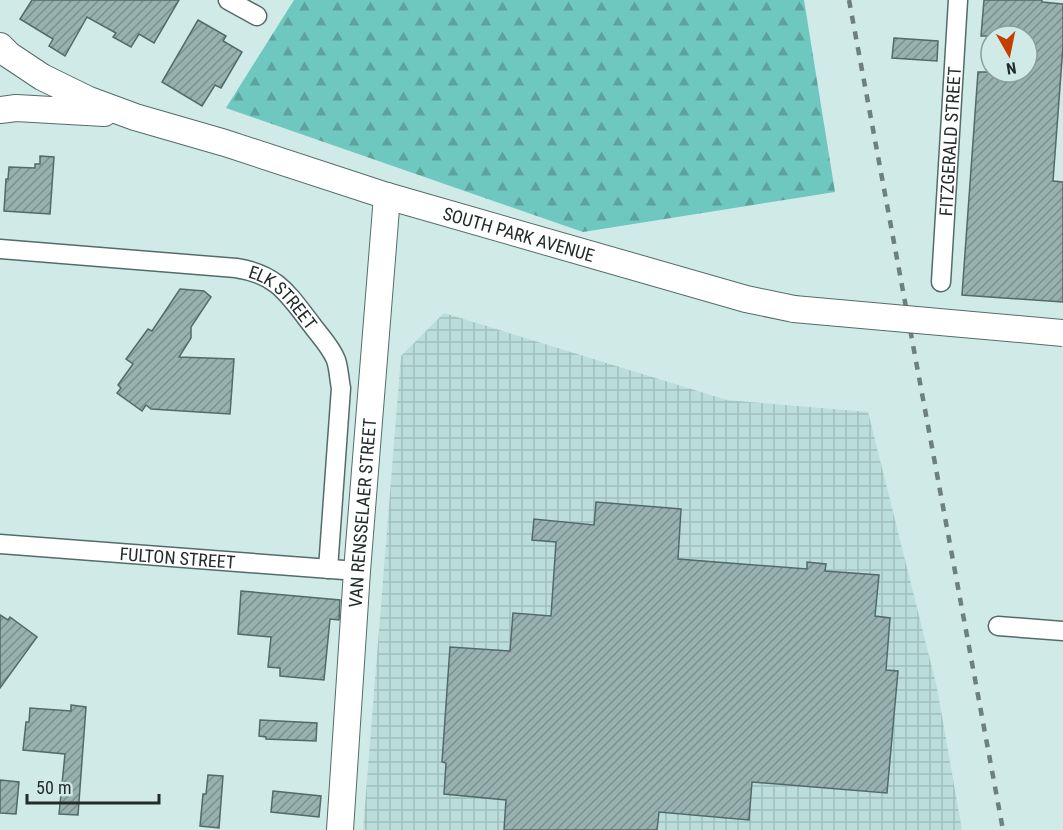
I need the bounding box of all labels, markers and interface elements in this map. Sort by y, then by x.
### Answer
north arrow [979,24,1039,84]
text: N [1005,58,1018,78]
street label: FITZGERALD STREET [934,66,964,217]
street label: SOUTH PARK AVENUE [441,202,597,266]
street label: ELK STREET [246,261,322,333]
street label: VAN RENSSELAER STREET [344,417,380,608]
street label: FULTON STREET [119,543,236,572]
scale bar [27,767,159,805]
text: 50 m [36,777,71,798]

